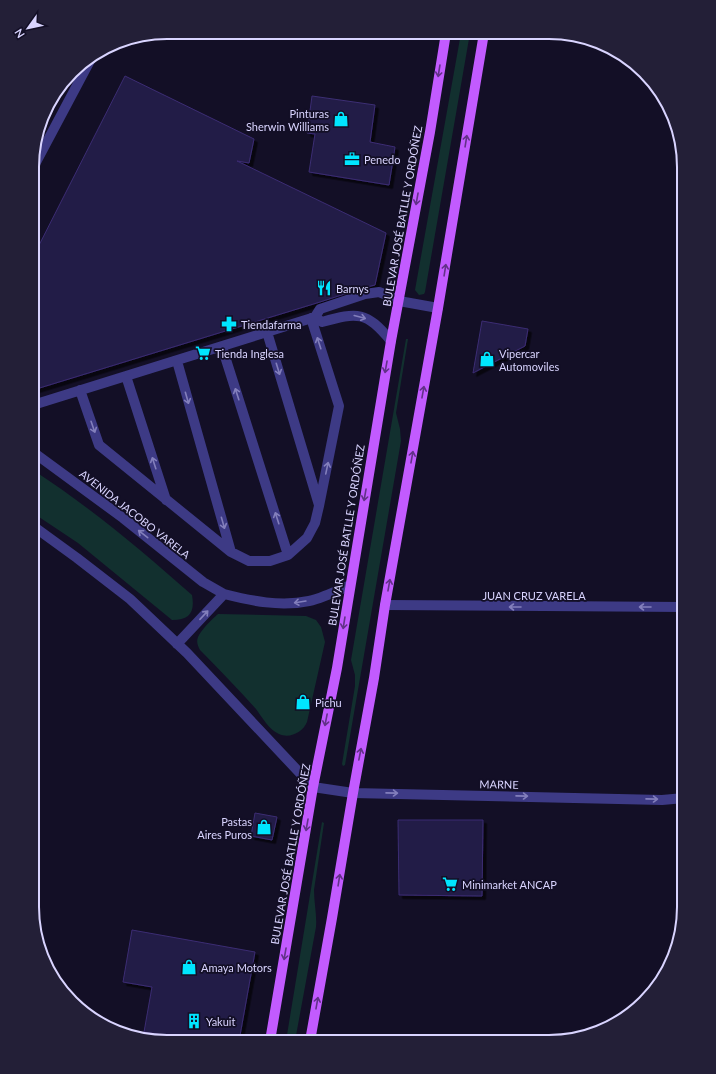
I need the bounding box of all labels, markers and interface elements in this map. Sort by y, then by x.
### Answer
north arrow [8,8,48,48]
text: N [11,27,27,41]
one-way arrow [435,64,443,77]
place label: Pinturas Sherwin Williams [246,107,329,133]
shop icon: Pinturas Sherwin Williams [332,110,350,128]
street label: BULEVAR JOSÉ BATLLE Y ORDÓÑEZ [380,124,424,307]
one-way arrow [463,135,471,148]
office icon: Penedo [343,150,361,168]
place label: Penedo [364,153,400,166]
one-way arrow [413,193,421,206]
one-way arrow [441,264,449,277]
restaurant icon: Barnys [315,279,333,297]
place label: Barnys [336,282,369,295]
one-way arrow [354,314,367,321]
pharmacy icon: Tiendafarma [220,315,238,333]
place label: Tiendafarma [241,318,301,331]
one-way arrow [314,337,322,349]
supermarket icon: Tienda Inglesa [194,344,212,362]
place label: Tienda Inglesa [215,347,284,360]
place label: Vipercar Automoviles [499,347,559,373]
shop icon: Vipercar Automoviles [478,350,496,368]
one-way arrow [382,360,390,373]
one-way arrow [275,363,282,376]
one-way arrow [420,386,428,399]
one-way arrow [233,388,240,401]
one-way arrow [184,392,192,405]
one-way arrow [90,420,97,433]
street label: BULEVAR JOSÉ BATLLE Y ORDÓÑEZ [325,443,367,626]
one-way arrow [408,451,416,464]
one-way arrow [150,456,157,469]
one-way arrow [323,462,331,475]
street label: AVENIDA JACOBO VARELA [77,467,193,562]
one-way arrow [361,488,369,501]
one-way arrow [272,512,280,524]
one-way arrow [220,517,227,530]
one-way arrow [138,530,149,538]
one-way arrow [385,579,393,592]
street label: JUAN CRUZ VARELA [482,589,586,602]
one-way arrow [294,598,307,606]
one-way arrow [509,603,522,611]
one-way arrow [639,603,652,611]
one-way arrow [199,610,208,621]
one-way arrow [340,616,348,629]
shop icon: Pichu [294,693,312,711]
place label: Pichu [315,696,342,709]
one-way arrow [322,713,330,726]
one-way arrow [356,748,364,761]
street label: BULEVAR JOSÉ BATLLE Y ORDÓÑEZ [268,762,312,945]
street label: MARNE [479,777,519,791]
one-way arrow [385,790,398,797]
one-way arrow [515,793,528,800]
one-way arrow [645,796,658,803]
place label: Pastas Aires Puros [197,815,252,841]
shop icon: Pastas Aires Puros [255,818,273,836]
one-way arrow [302,818,310,831]
one-way arrow [335,874,343,887]
supermarket icon: Minimarket ANCAP [441,875,459,893]
place label: Minimarket ANCAP [462,878,557,891]
one-way arrow [281,947,289,960]
shop icon: Amaya Motors [180,958,198,976]
place label: Amaya Motors [201,961,272,974]
one-way arrow [313,997,321,1010]
building icon: Yakuit [185,1012,203,1030]
place label: Yakuit [206,1015,235,1028]

